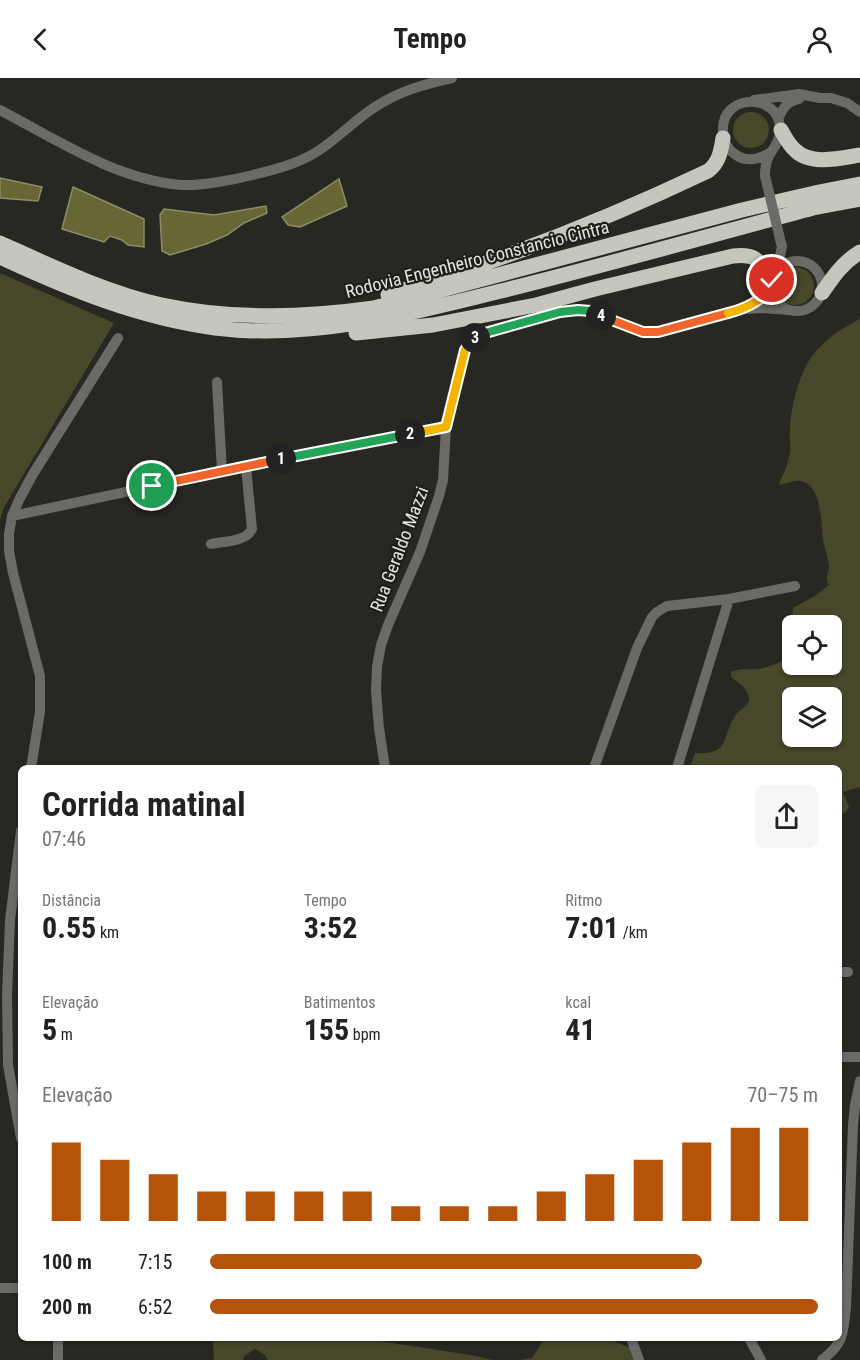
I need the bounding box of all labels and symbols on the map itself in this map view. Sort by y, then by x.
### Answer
street label: Rodovia Engenheiro Constancio Cintra [343,216,611,302]
pin [746,254,797,305]
pin: 4 [586,301,616,331]
pin: 3 [460,323,490,353]
pin: 2 [395,419,425,449]
pin: 1 [266,444,296,474]
pin [126,460,177,511]
street label: Rua Geraldo Mazzi [366,484,432,614]

